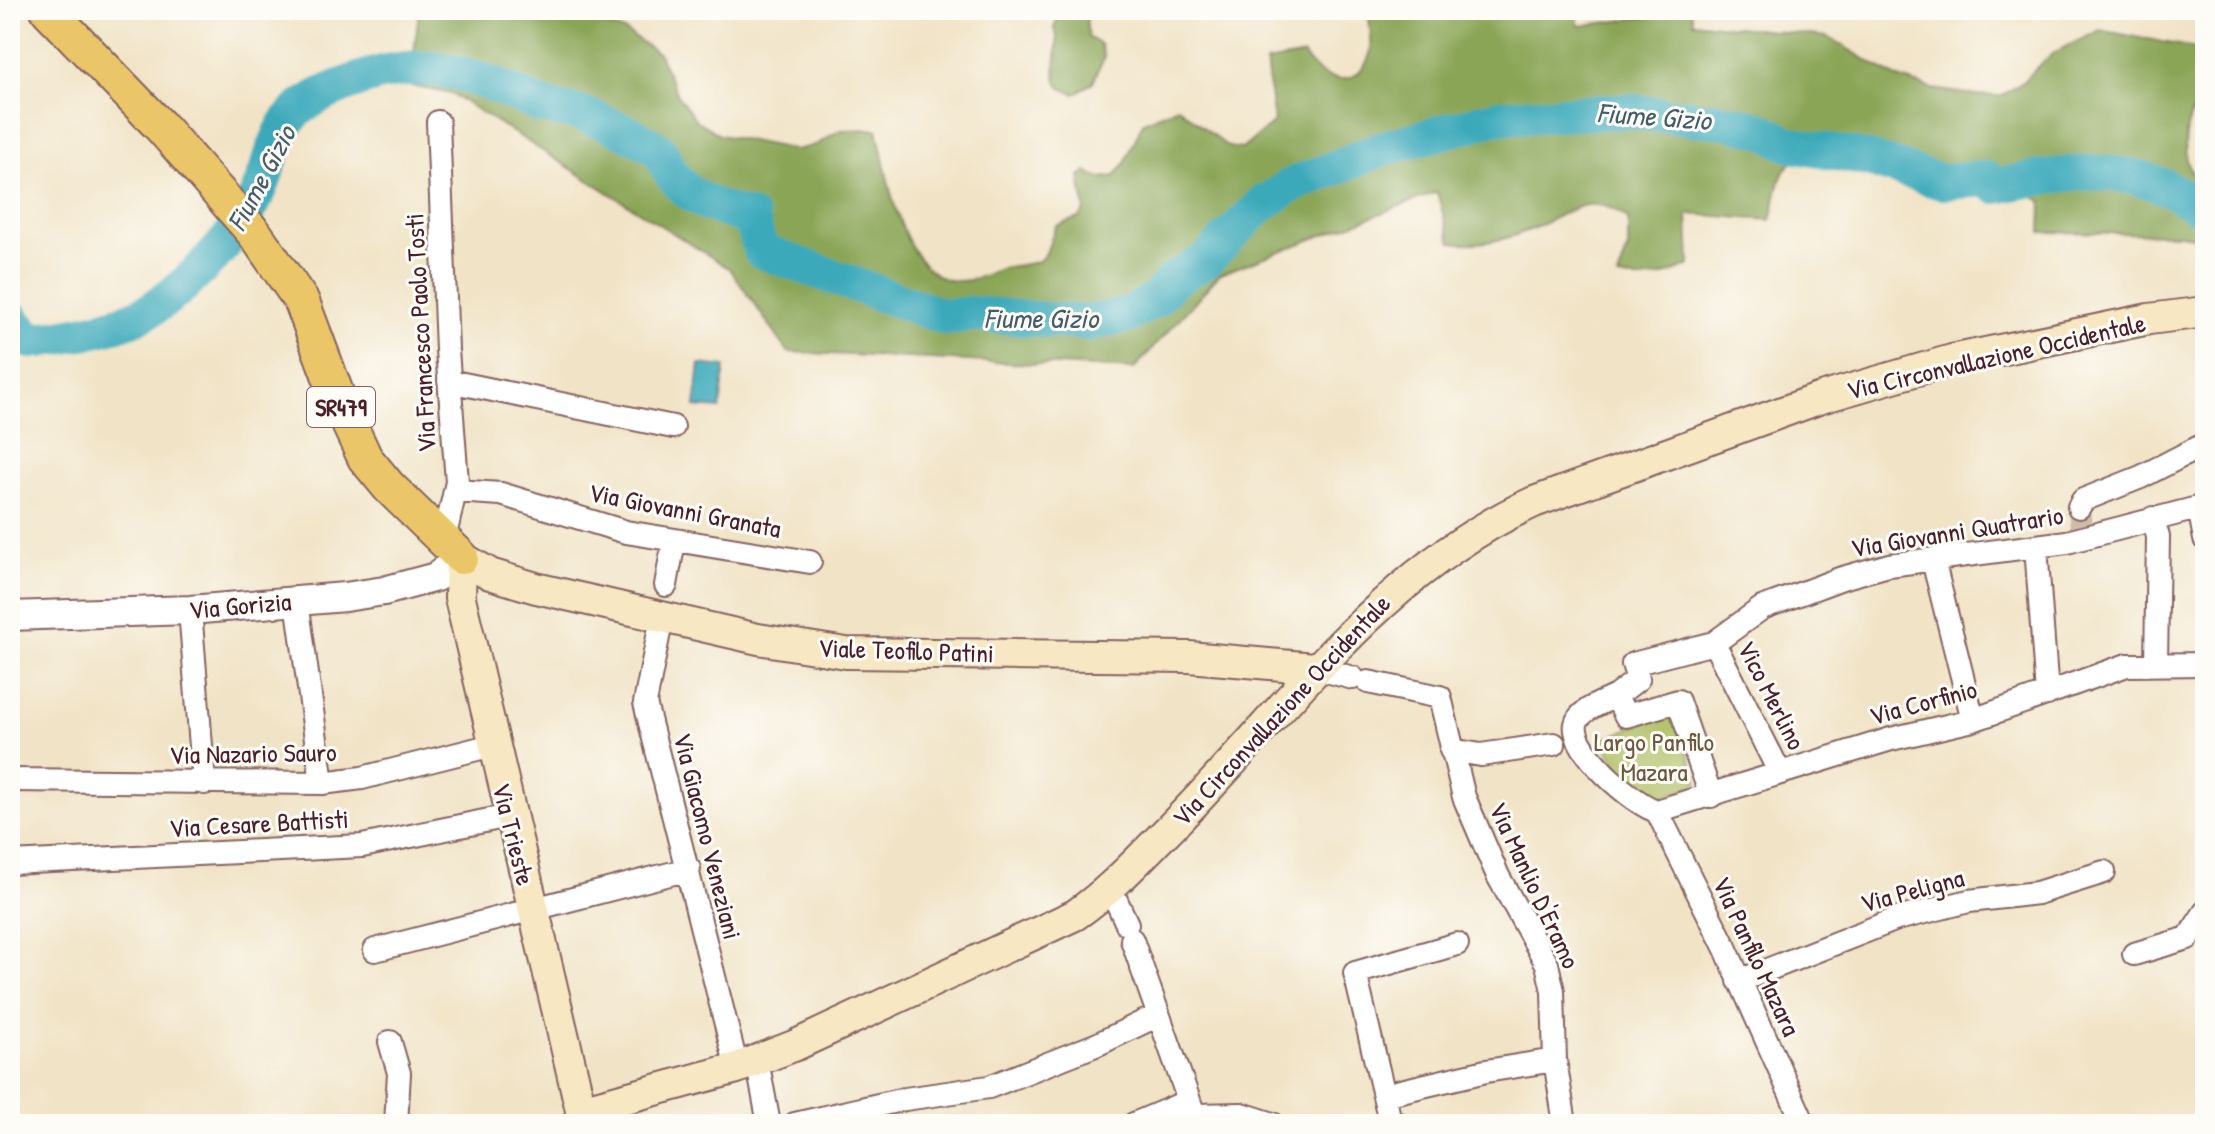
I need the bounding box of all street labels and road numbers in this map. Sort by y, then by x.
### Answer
street label: Via Francesco Paolo Tosti [396,213,444,453]
street label: Via Circonvallazione Occidentale [1843,305,2149,407]
road number: SR479 [307,387,375,427]
street label: Via Giovanni Granata [586,474,784,546]
street label: Via Giovanni Quatrario [1848,497,2066,565]
street label: Via Gorizia [187,583,293,627]
street label: Via Circonvallazione Occidentale [1164,586,1398,834]
street label: Viale Teofilo Patini [818,629,994,671]
street label: Vico Merlino [1730,635,1814,755]
street label: Via Corfinio [1865,671,1981,733]
street label: Via Giacomo Veneziani [665,729,751,943]
street label: Via Nazario Sauro [169,734,337,772]
street label: Via Trieste [484,779,544,889]
street label: Via Manlio D'Eramo [1481,796,1589,974]
street label: Via Cesare Battisti [168,801,350,845]
street label: Via Peligna [1856,859,1968,921]
street label: Via Panfilo Mazara [1705,871,1809,1041]

